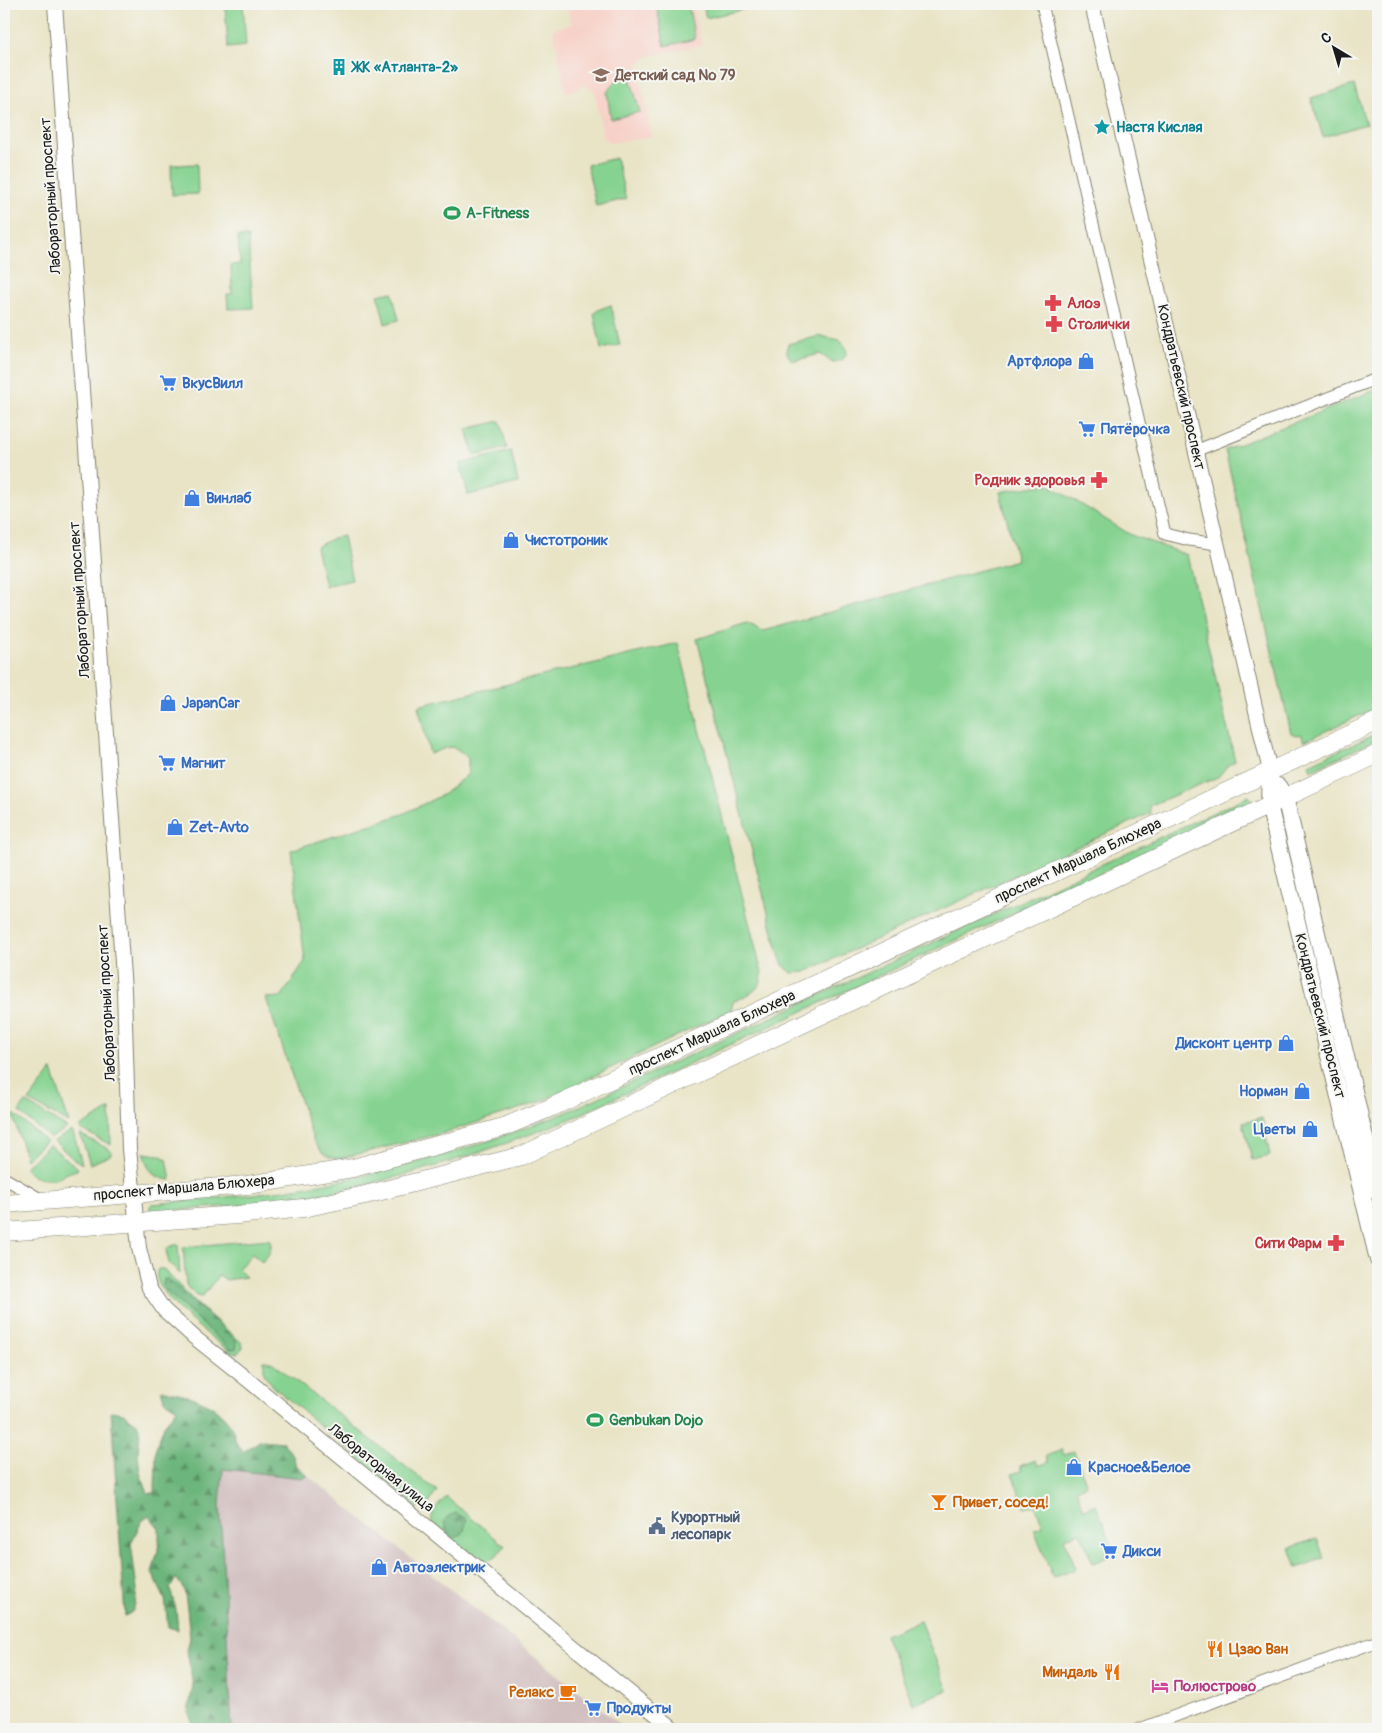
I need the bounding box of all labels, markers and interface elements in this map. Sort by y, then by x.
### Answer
north arrow [1310,22,1360,72]
text: С [1318,29,1335,48]
building icon: ЖК «Атланта-2» [329,57,349,77]
place label: ЖК «Атланта-2» [350,58,458,77]
school or university icon: Детский сад № 79 [591,65,611,85]
place label: Детский сад № 79 [614,66,736,85]
street label: Лабораторный проспект [36,116,66,276]
place icon: Настя Кислая [1092,117,1112,137]
place label: Настя Кислая [1116,118,1202,137]
sports icon: A-Fitness [442,203,462,223]
place label: A-Fitness [466,204,529,223]
pharmacy icon: Алоэ [1043,293,1063,313]
place label: Алоэ [1067,294,1101,313]
street label: Кондратьевский проспект [1153,302,1209,472]
pharmacy icon: Столички [1044,314,1064,334]
place label: Столички [1068,315,1130,334]
shop icon: Артфлора [1076,351,1096,371]
place label: Артфлора [1007,352,1072,371]
supermarket icon: ВкусВилл [158,373,178,393]
place label: ВкусВилл [182,374,243,393]
supermarket icon: Пятёрочка [1077,419,1097,439]
place label: Пятёрочка [1101,420,1170,439]
pharmacy icon: Родник здоровья [1089,470,1109,490]
place label: Родник здоровья [975,471,1085,490]
shop icon: Винлаб [182,488,202,508]
place label: Винлаб [206,489,252,508]
street label: Лабораторный проспект [65,520,95,680]
shop icon: Чистотроник [501,530,521,550]
place label: Чистотроник [525,531,608,550]
shop icon: JapanCar [158,693,178,713]
place label: JapanCar [182,694,240,713]
supermarket icon: Магнит [157,753,177,773]
place label: Магнит [181,754,226,773]
street label: проспект Маршала Блюхера [991,814,1165,908]
shop icon: Zet-Avto [165,817,185,837]
place label: Zet-Avto [189,818,249,837]
street label: Лабораторный проспект [93,924,121,1083]
street label: Кондратьевский проспект [1290,931,1350,1101]
street label: проспект Маршала Блюхера [625,986,799,1080]
shop icon: Дисконт центр [1276,1033,1296,1053]
place label: Дисконт центр [1175,1034,1272,1053]
shop icon: Норман [1292,1081,1312,1101]
place label: Норман [1239,1082,1289,1101]
shop icon: Цветы [1300,1119,1320,1139]
place label: Цветы [1253,1120,1296,1139]
street label: проспект Маршала Блюхера [93,1171,276,1205]
pharmacy icon: Сити Фарм [1326,1233,1346,1253]
place label: Сити Фарм [1255,1234,1322,1253]
sports icon: Genbukan Dojo [585,1410,605,1430]
place label: Genbukan Dojo [609,1411,703,1430]
street label: Лабораторная улица [323,1419,438,1517]
shop icon: Красное&Белое [1064,1457,1084,1477]
place label: Красное&Белое [1088,1458,1191,1477]
bar icon: Привет, сосед! [929,1492,949,1512]
place label: Привет, сосед! [953,1493,1049,1512]
place label: Курортный лесопарк [670,1508,740,1544]
public building icon: Курортный лесопарк [647,1516,667,1536]
supermarket icon: Дикси [1099,1541,1119,1561]
place label: Дикси [1122,1542,1161,1561]
shop icon: Автоэлектрик [369,1557,389,1577]
place label: Автоэлектрик [393,1558,486,1577]
restaurant icon: Цзао Ван [1205,1639,1225,1659]
place label: Цзао Ван [1229,1640,1289,1659]
restaurant icon: Миндаль [1102,1662,1122,1682]
place label: Миндаль [1042,1663,1098,1682]
hotel icon: Полюстрово [1150,1676,1170,1696]
place label: Полюстрово [1174,1677,1256,1696]
cafe icon: Релакс [558,1682,578,1702]
place label: Релакс [509,1683,554,1702]
supermarket icon: Продукты [583,1698,603,1718]
place label: Продукты [607,1699,672,1718]

